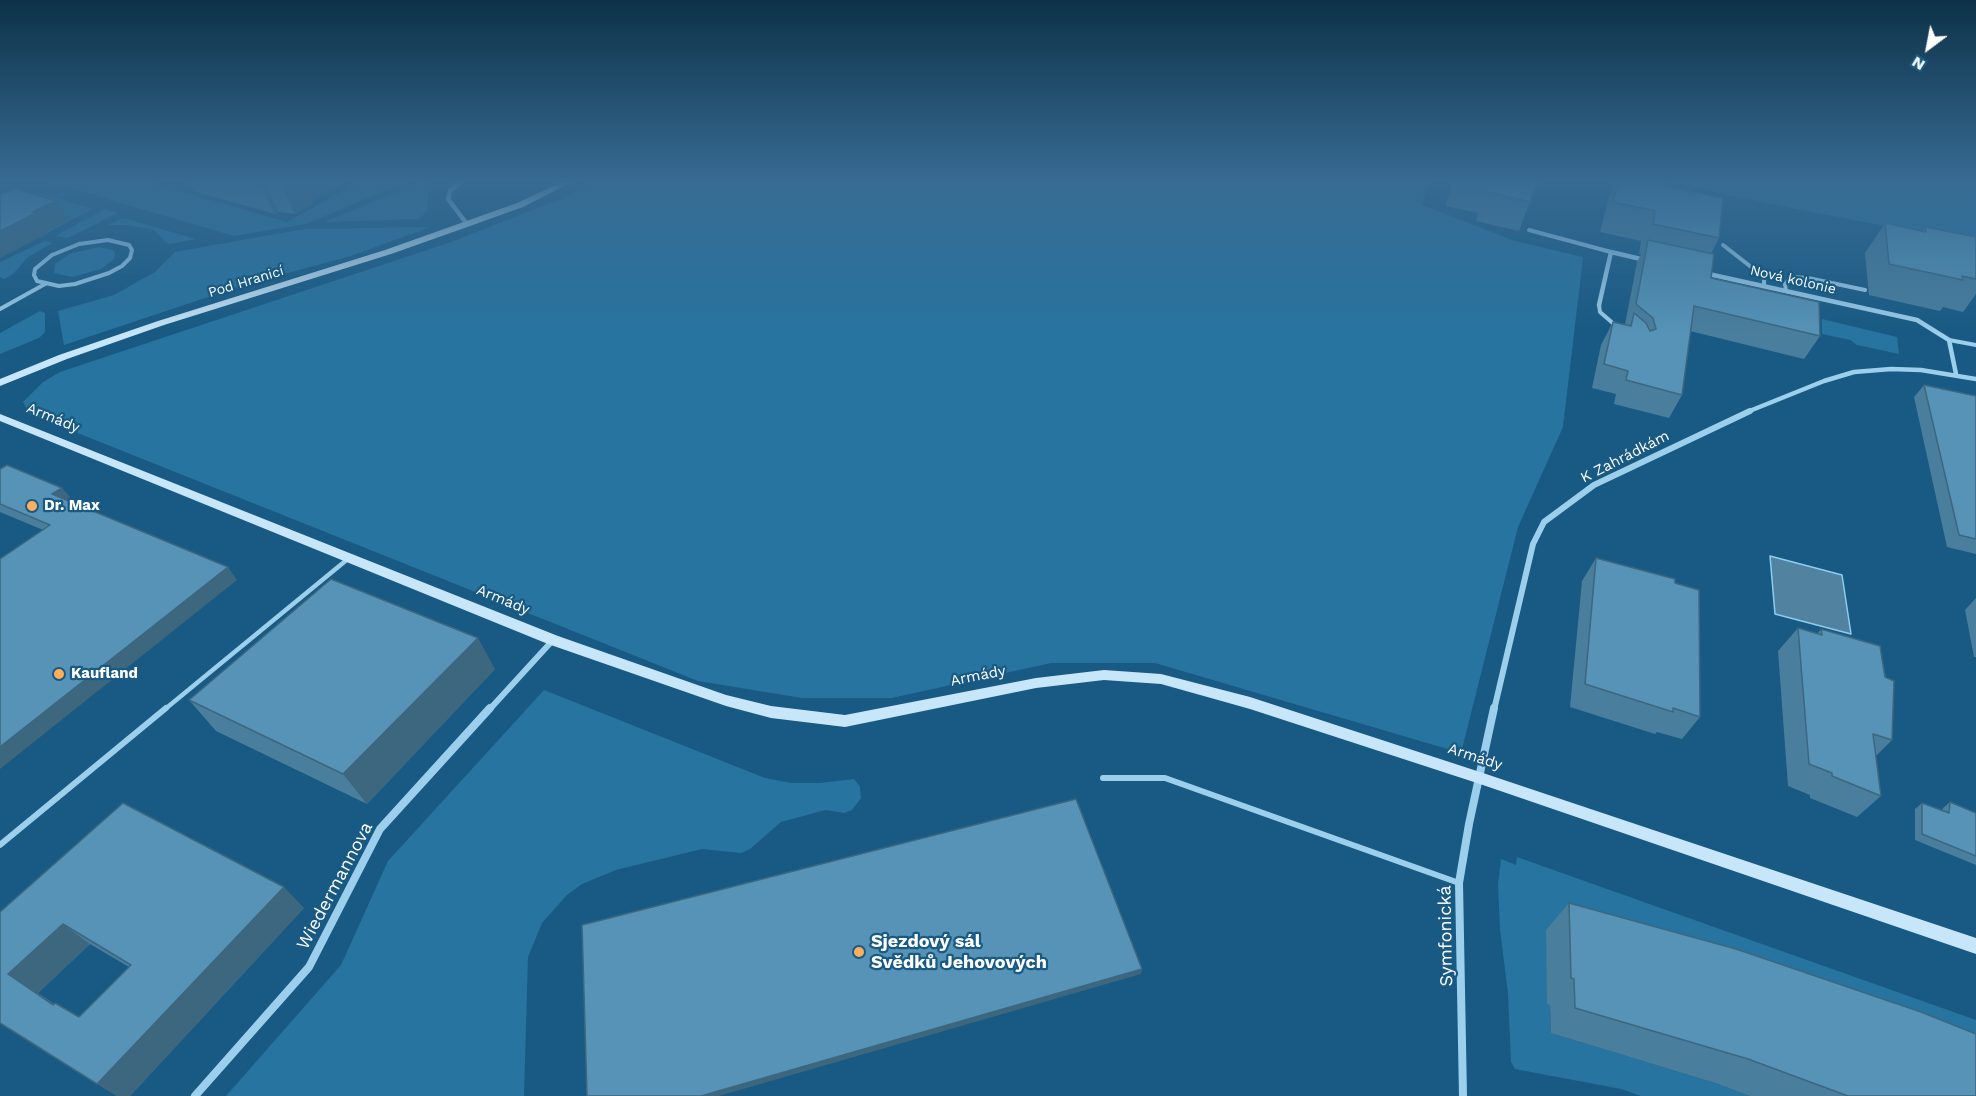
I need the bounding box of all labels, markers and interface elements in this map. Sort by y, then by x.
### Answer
north arrow [1898,18,1958,78]
text: N [1908,52,1928,75]
street label: Nová kolonie [1748,262,1838,298]
street label: Pod Hranicí [206,263,286,301]
street label: Armády [24,399,82,437]
street label: K Zahrádkám [1578,427,1672,487]
place label: Dr. Max [44,497,100,515]
marker: Dr. Max [25,499,39,513]
street label: Armády [474,581,532,619]
street label: Armády [949,662,1007,690]
place label: Kaufland [71,665,138,683]
marker: Kaufland [52,667,66,681]
street label: Armády [1446,740,1504,774]
street label: Wiedermannova [292,819,378,953]
street label: Symfonická [1434,885,1458,987]
place label: Sjezdový sál Svědků Jehovových [871,931,1047,974]
marker: Sjezdový sál Svědků Jehovových [852,945,866,959]

